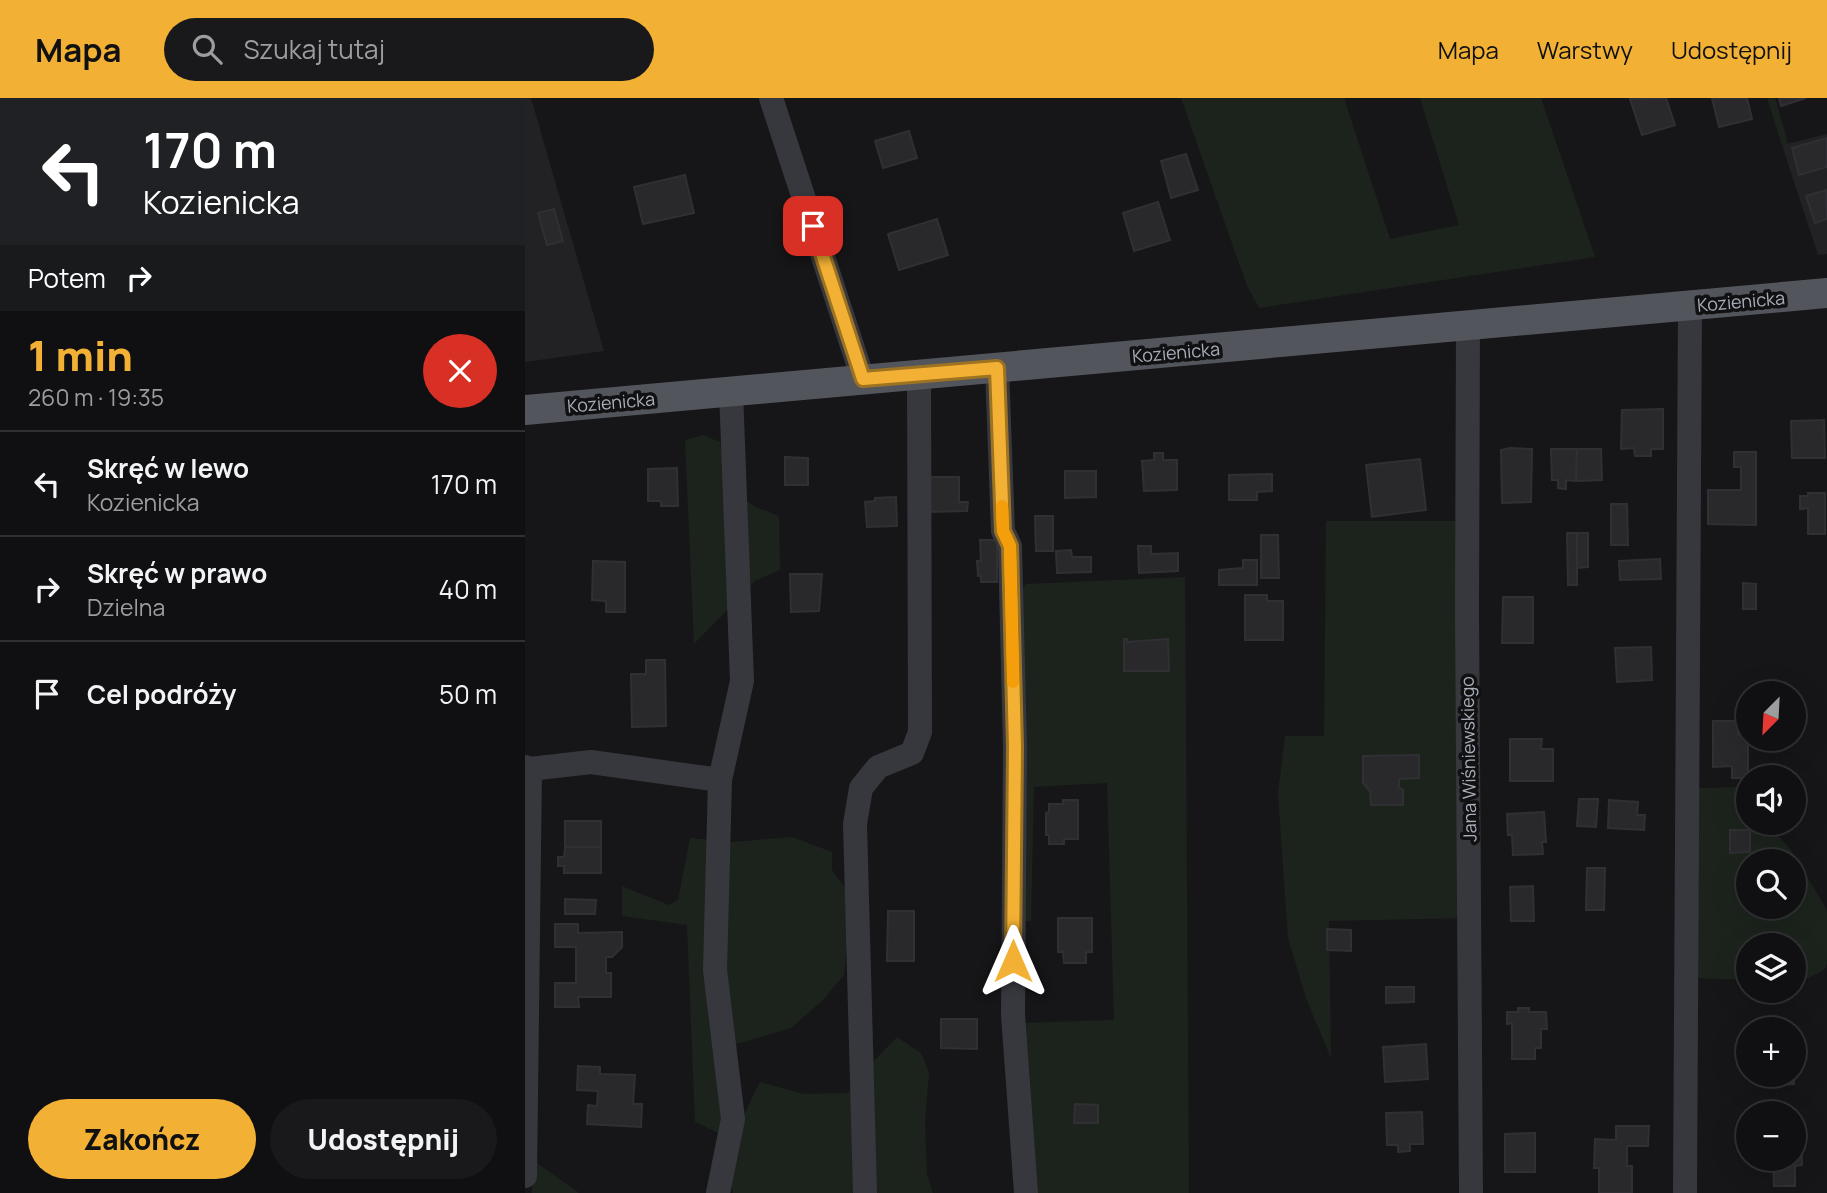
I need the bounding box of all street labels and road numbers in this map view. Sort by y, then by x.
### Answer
street label: Kozienicka [1696,285,1786,317]
street label: Kozienicka [1131,336,1221,368]
street label: Kozienicka [566,386,656,418]
street label: Jana Wiśniewskiego [1455,676,1481,842]

